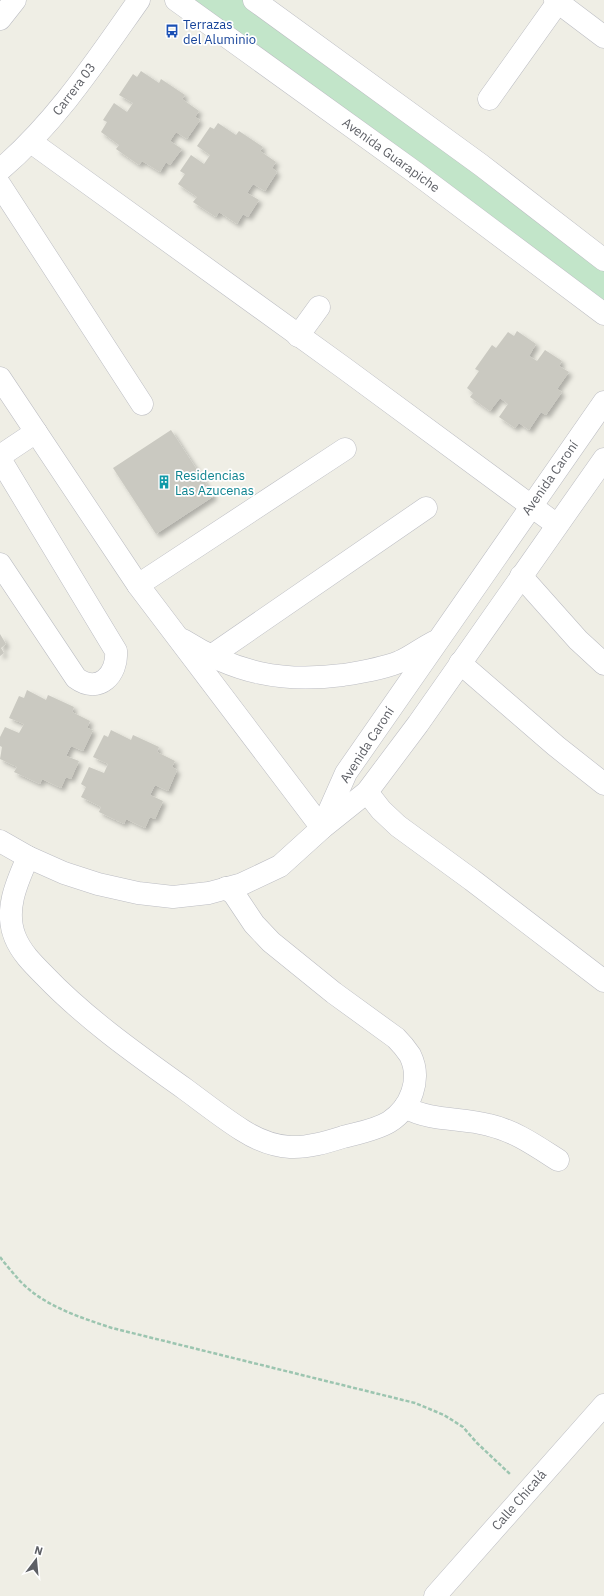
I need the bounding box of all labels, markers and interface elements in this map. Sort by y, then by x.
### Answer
place label: Terrazas del Aluminio [183,16,256,48]
bus stop icon: Terrazas del Aluminio [164,23,180,39]
street label: Carrera 03 [49,59,99,119]
street label: Avenida Guarapiche [339,114,443,196]
street label: Avenida Caroní [518,437,582,519]
place label: Residencias Las Azucenas [175,467,254,499]
building icon: Residencias Las Azucenas [156,474,172,490]
street label: Avenida Caroní [336,703,398,786]
street label: Calle Chicalá [488,1466,550,1534]
north arrow [16,1540,56,1580]
text: N [33,1543,45,1558]

